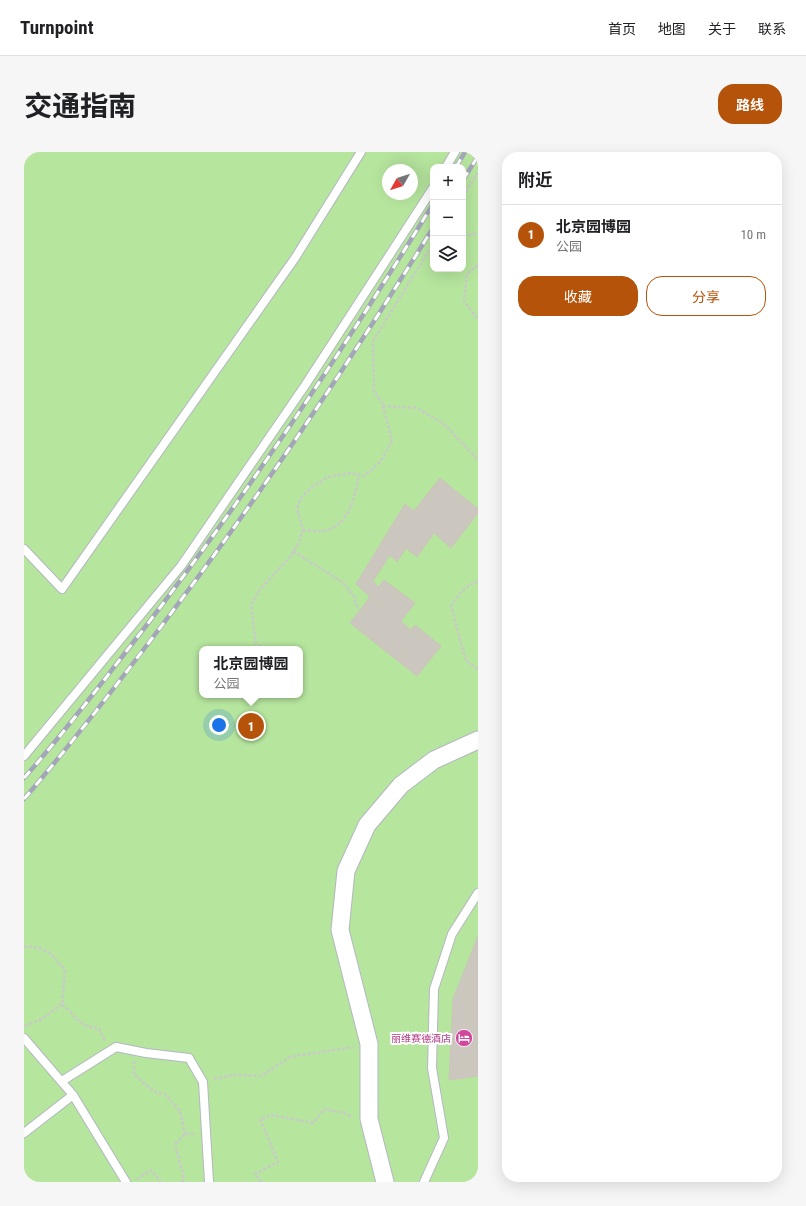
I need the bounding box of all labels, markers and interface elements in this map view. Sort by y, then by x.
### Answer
text: Turnpoint [20,16,94,39]
text: 首页 [608,21,636,37]
text: 地图 [658,21,686,37]
text: 关于 [708,21,736,37]
text: 联系 [758,21,786,37]
button: 路线 [718,84,782,124]
text: 交通指南 [24,90,136,123]
north arrow [382,164,418,200]
map controls [430,164,466,272]
button: + [430,164,466,200]
text: 附近 [518,170,552,190]
button: − [430,200,466,236]
text: 北京园博园 [556,218,631,236]
text: 1 [528,227,534,242]
text: 10 m [740,227,766,242]
button: layers [430,236,466,272]
text: 公园 [556,239,582,254]
button: 收藏 [518,276,638,316]
button: 分享 [646,276,766,316]
popup [199,646,303,698]
text: 北京园博园 [213,655,289,673]
text: 公园 [213,676,240,691]
pin: 1 [238,711,264,741]
your location [209,715,229,735]
hotel icon: 丽维赛德酒店 [454,1028,474,1048]
place label: 丽维赛德酒店 [391,1033,451,1044]

